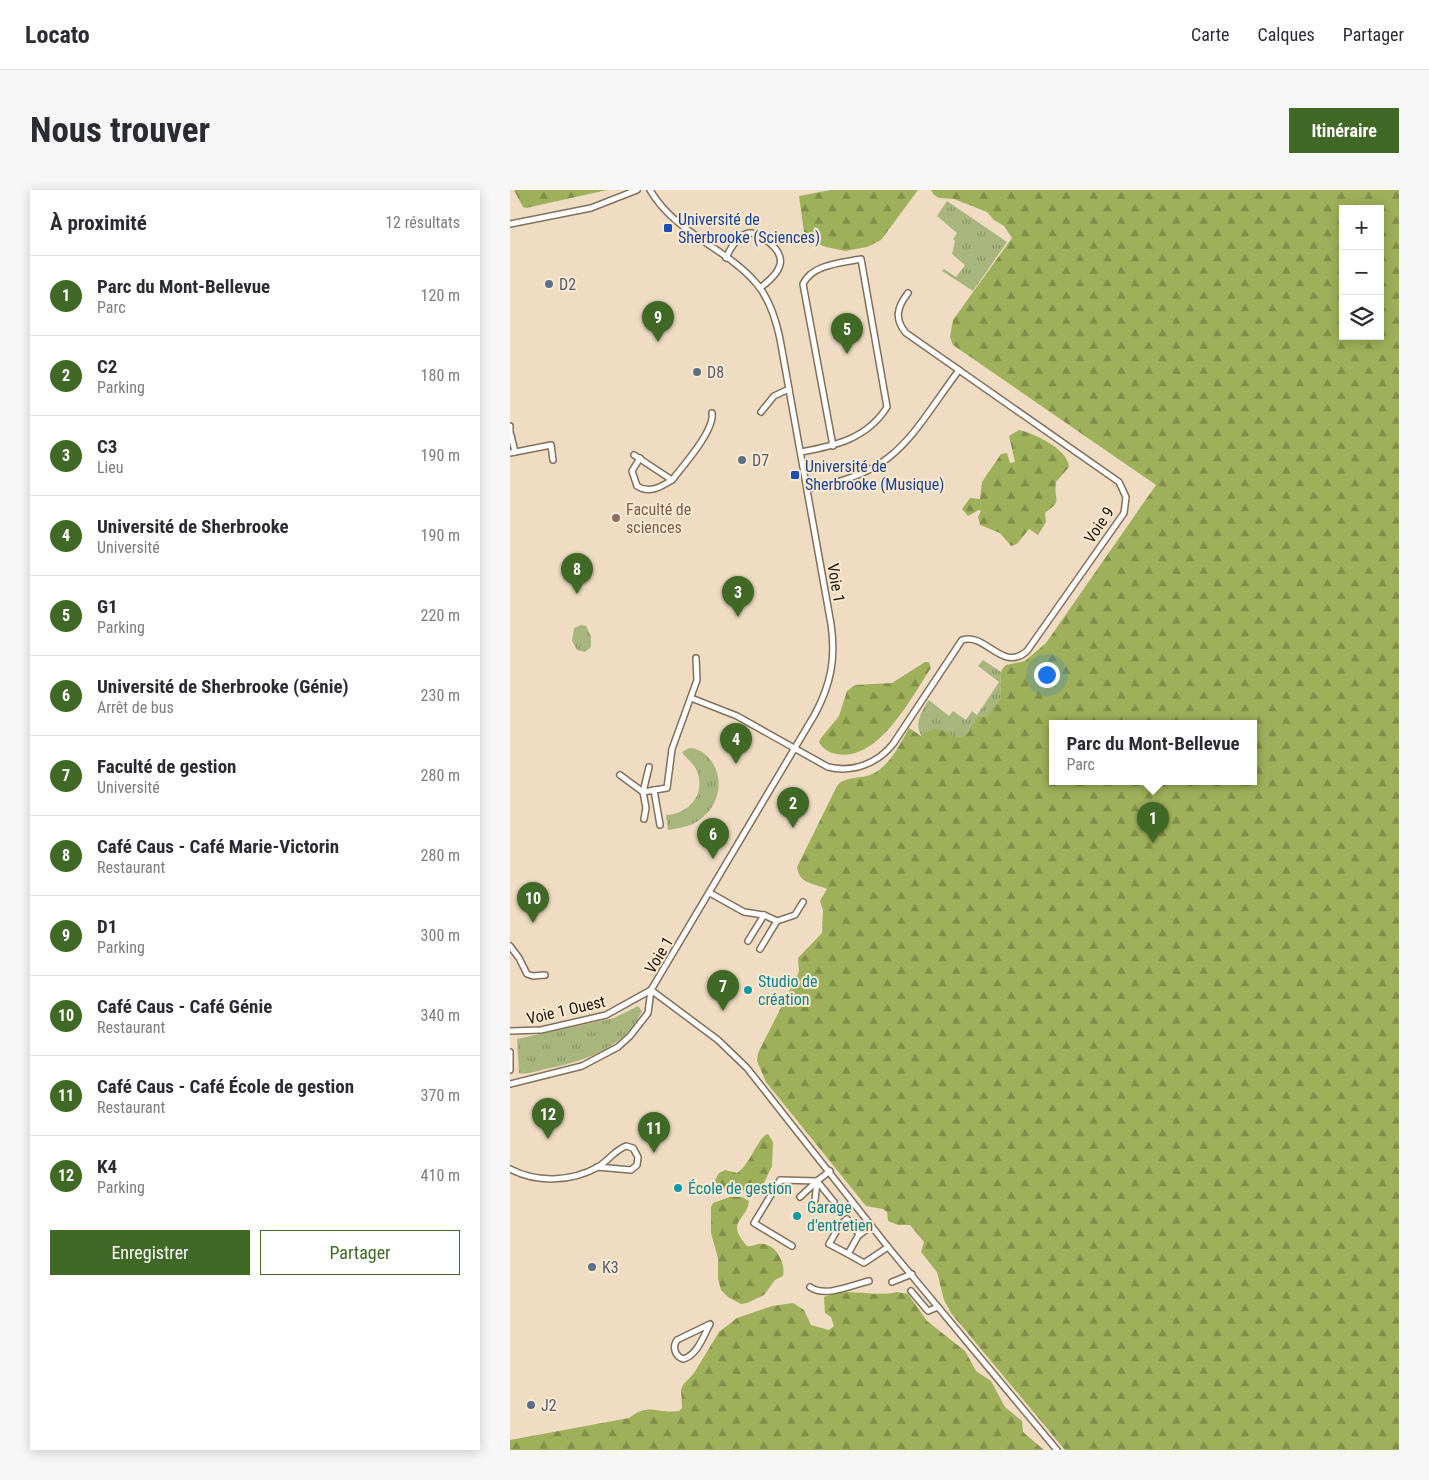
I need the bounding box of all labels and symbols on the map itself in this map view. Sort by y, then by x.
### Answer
place label: Université de Sherbrooke (Sciences) [678,210,820,247]
marker: Université de Sherbrooke (Sciences) [662,222,674,234]
place label: D2 [559,275,576,294]
marker: D2 [543,278,555,290]
pin: 9 [642,301,674,342]
pin: 5 [831,313,863,354]
place label: D8 [707,363,724,382]
marker: D8 [691,366,703,378]
place label: D7 [752,451,769,470]
marker: D7 [736,454,748,466]
place label: Université de Sherbrooke (Musique) [805,457,944,494]
marker: Université de Sherbrooke (Musique) [789,469,801,481]
place label: Faculté de sciences [626,500,691,537]
street label: Voie 9 [1080,503,1118,547]
marker: Faculté de sciences [610,512,622,524]
pin: 8 [561,553,593,594]
street label: Voie 1 [823,562,849,604]
pin: 3 [722,576,754,617]
your location [1034,662,1060,688]
pin: 4 [720,723,752,764]
pin: 2 [777,787,809,828]
pin: 1 [1137,802,1169,843]
pin: 6 [697,818,729,859]
pin: 10 [517,882,549,923]
street label: Voie 1 [641,933,677,977]
pin: 7 [707,970,739,1011]
place label: Studio de création [758,972,818,1009]
marker: Studio de création [742,984,754,996]
street label: Voie 1 Ouest [525,992,607,1028]
pin: 12 [532,1098,564,1139]
pin: 11 [638,1112,670,1153]
place label: École de gestion [688,1179,792,1198]
marker: École de gestion [672,1182,684,1194]
place label: Garage d'entretien [807,1198,873,1235]
marker: Garage d'entretien [791,1210,803,1222]
place label: K3 [602,1258,619,1277]
marker: K3 [586,1261,598,1273]
place label: J2 [541,1396,557,1415]
marker: J2 [525,1399,537,1411]

